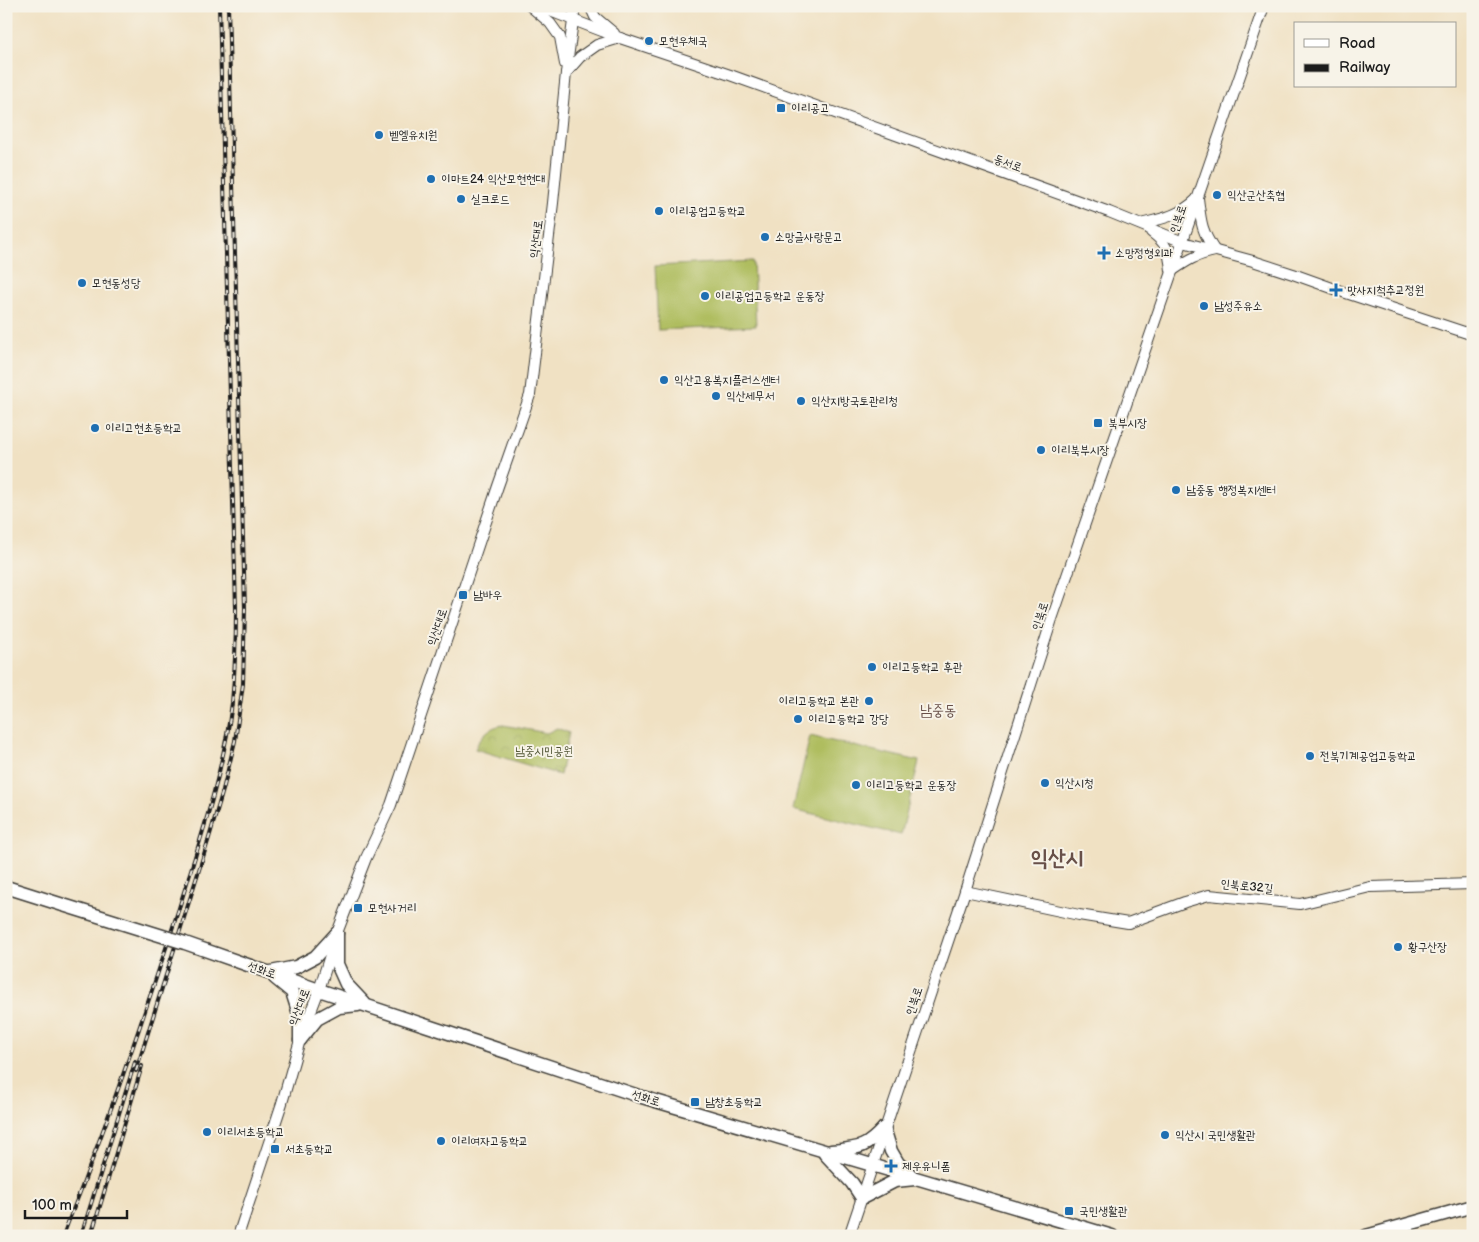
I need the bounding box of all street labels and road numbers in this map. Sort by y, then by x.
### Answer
street label: 동서로 [992,151,1024,175]
street label: 인북로 [1167,203,1190,235]
street label: 익산대로 [527,219,546,259]
street label: 인북로 [1029,600,1052,632]
street label: 익산대로 [424,606,451,648]
street label: 인북로32길 [1220,876,1274,897]
street label: 선화로 [246,959,278,982]
street label: 인북로 [903,985,926,1017]
street label: 익산대로 [286,986,313,1028]
street label: 선화로 [630,1087,662,1110]

